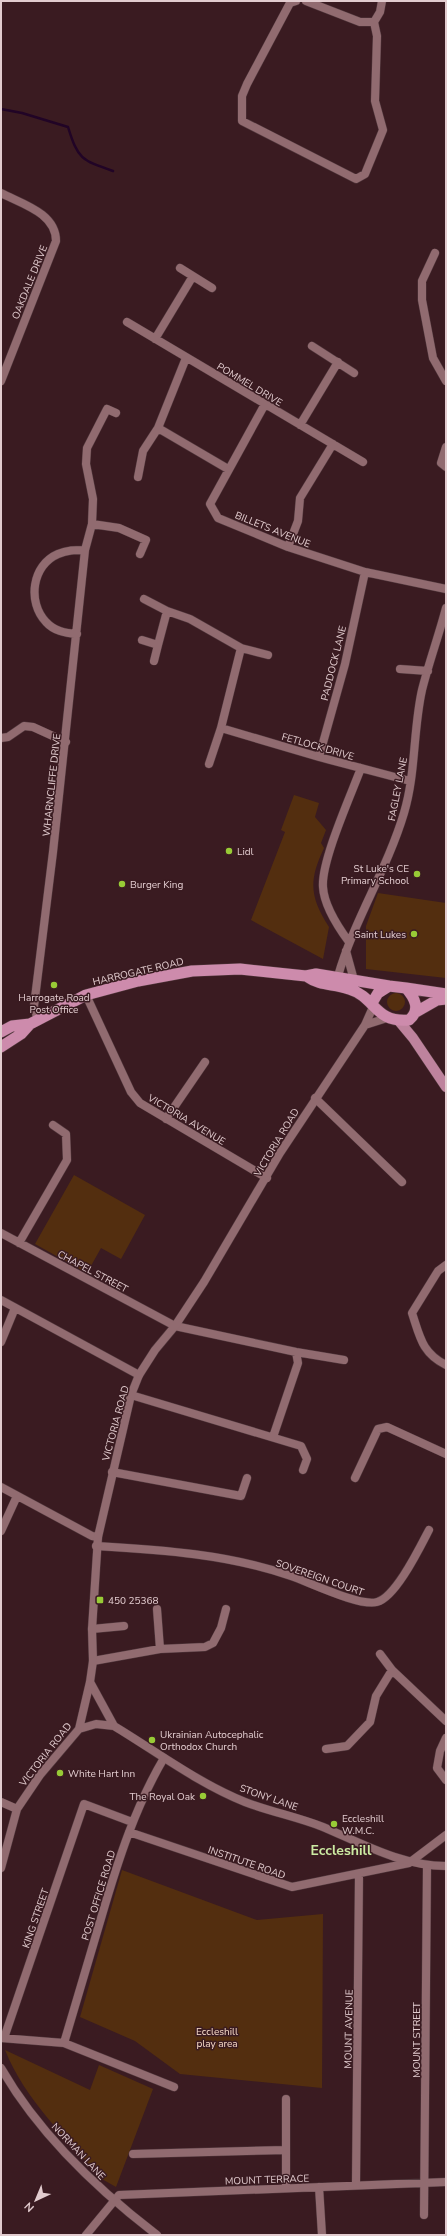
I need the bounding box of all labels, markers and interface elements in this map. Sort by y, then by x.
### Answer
street label: OAKDALE DRIVE [9,243,51,322]
street label: POMMEL DRIVE [214,360,285,410]
street label: BILLETS AVENUE [233,508,313,552]
street label: PADDOCK LANE [318,624,350,702]
street label: FETLOCK DRIVE [280,730,356,764]
street label: WHARNCLIFFE DRIVE [40,733,64,837]
street label: FAGLEY LANE [385,756,411,822]
place label: Lidl [237,845,254,859]
marker: Lidl [224,846,234,856]
place label: St Luke's CE Primary School [341,862,409,888]
marker: St Luke's CE Primary School [412,869,422,879]
place label: Burger King [130,878,183,892]
marker: Burger King [117,879,127,889]
place label: Saint Lukes [355,928,406,942]
marker: Saint Lukes [409,929,419,939]
street label: HARROGATE ROAD [91,955,185,989]
marker: Harrogate Road Post Office [49,980,59,990]
place label: Harrogate Road Post Office [18,991,90,1017]
street label: VICTORIA AVENUE [144,1091,228,1149]
street label: VICTORIA ROAD [250,1106,303,1180]
street label: CHAPEL STREET [55,1247,130,1296]
street label: VICTORIA ROAD [99,1384,133,1463]
street label: SOVEREIGN COURT [274,1556,366,1600]
place label: 450 25368 [108,1594,159,1608]
marker: 450 25368 [95,1595,105,1605]
street label: VICTORIA ROAD [16,1720,75,1790]
place label: Ukrainian Autocephalic Orthodox Church [160,1728,264,1754]
marker: Ukrainian Autocephalic Orthodox Church [147,1735,157,1745]
place label: White Hart Inn [68,1767,135,1781]
marker: White Hart Inn [55,1768,65,1778]
street label: STONY LANE [238,1781,300,1815]
place label: The Royal Oak [130,1790,196,1804]
marker: The Royal Oak [198,1791,208,1801]
place label: Eccleshill W.M.C. [342,1812,384,1838]
marker: Eccleshill W.M.C. [329,1819,339,1829]
district label: Eccleshill [311,1841,372,1860]
street label: INSTITUTE ROAD [206,1843,287,1883]
street label: POST OFFICE ROAD [79,1848,119,1942]
street label: KING STREET [19,1887,53,1950]
street label: MOUNT AVENUE [341,1989,357,2069]
street label: MOUNT STREET [410,2002,424,2078]
park label: Eccleshill play area [196,2025,238,2051]
street label: NORMAN LANE [48,2120,109,2183]
street label: MOUNT TERRACE [225,2172,310,2188]
north arrow [16,2180,56,2220]
text: N [21,2199,38,2215]

